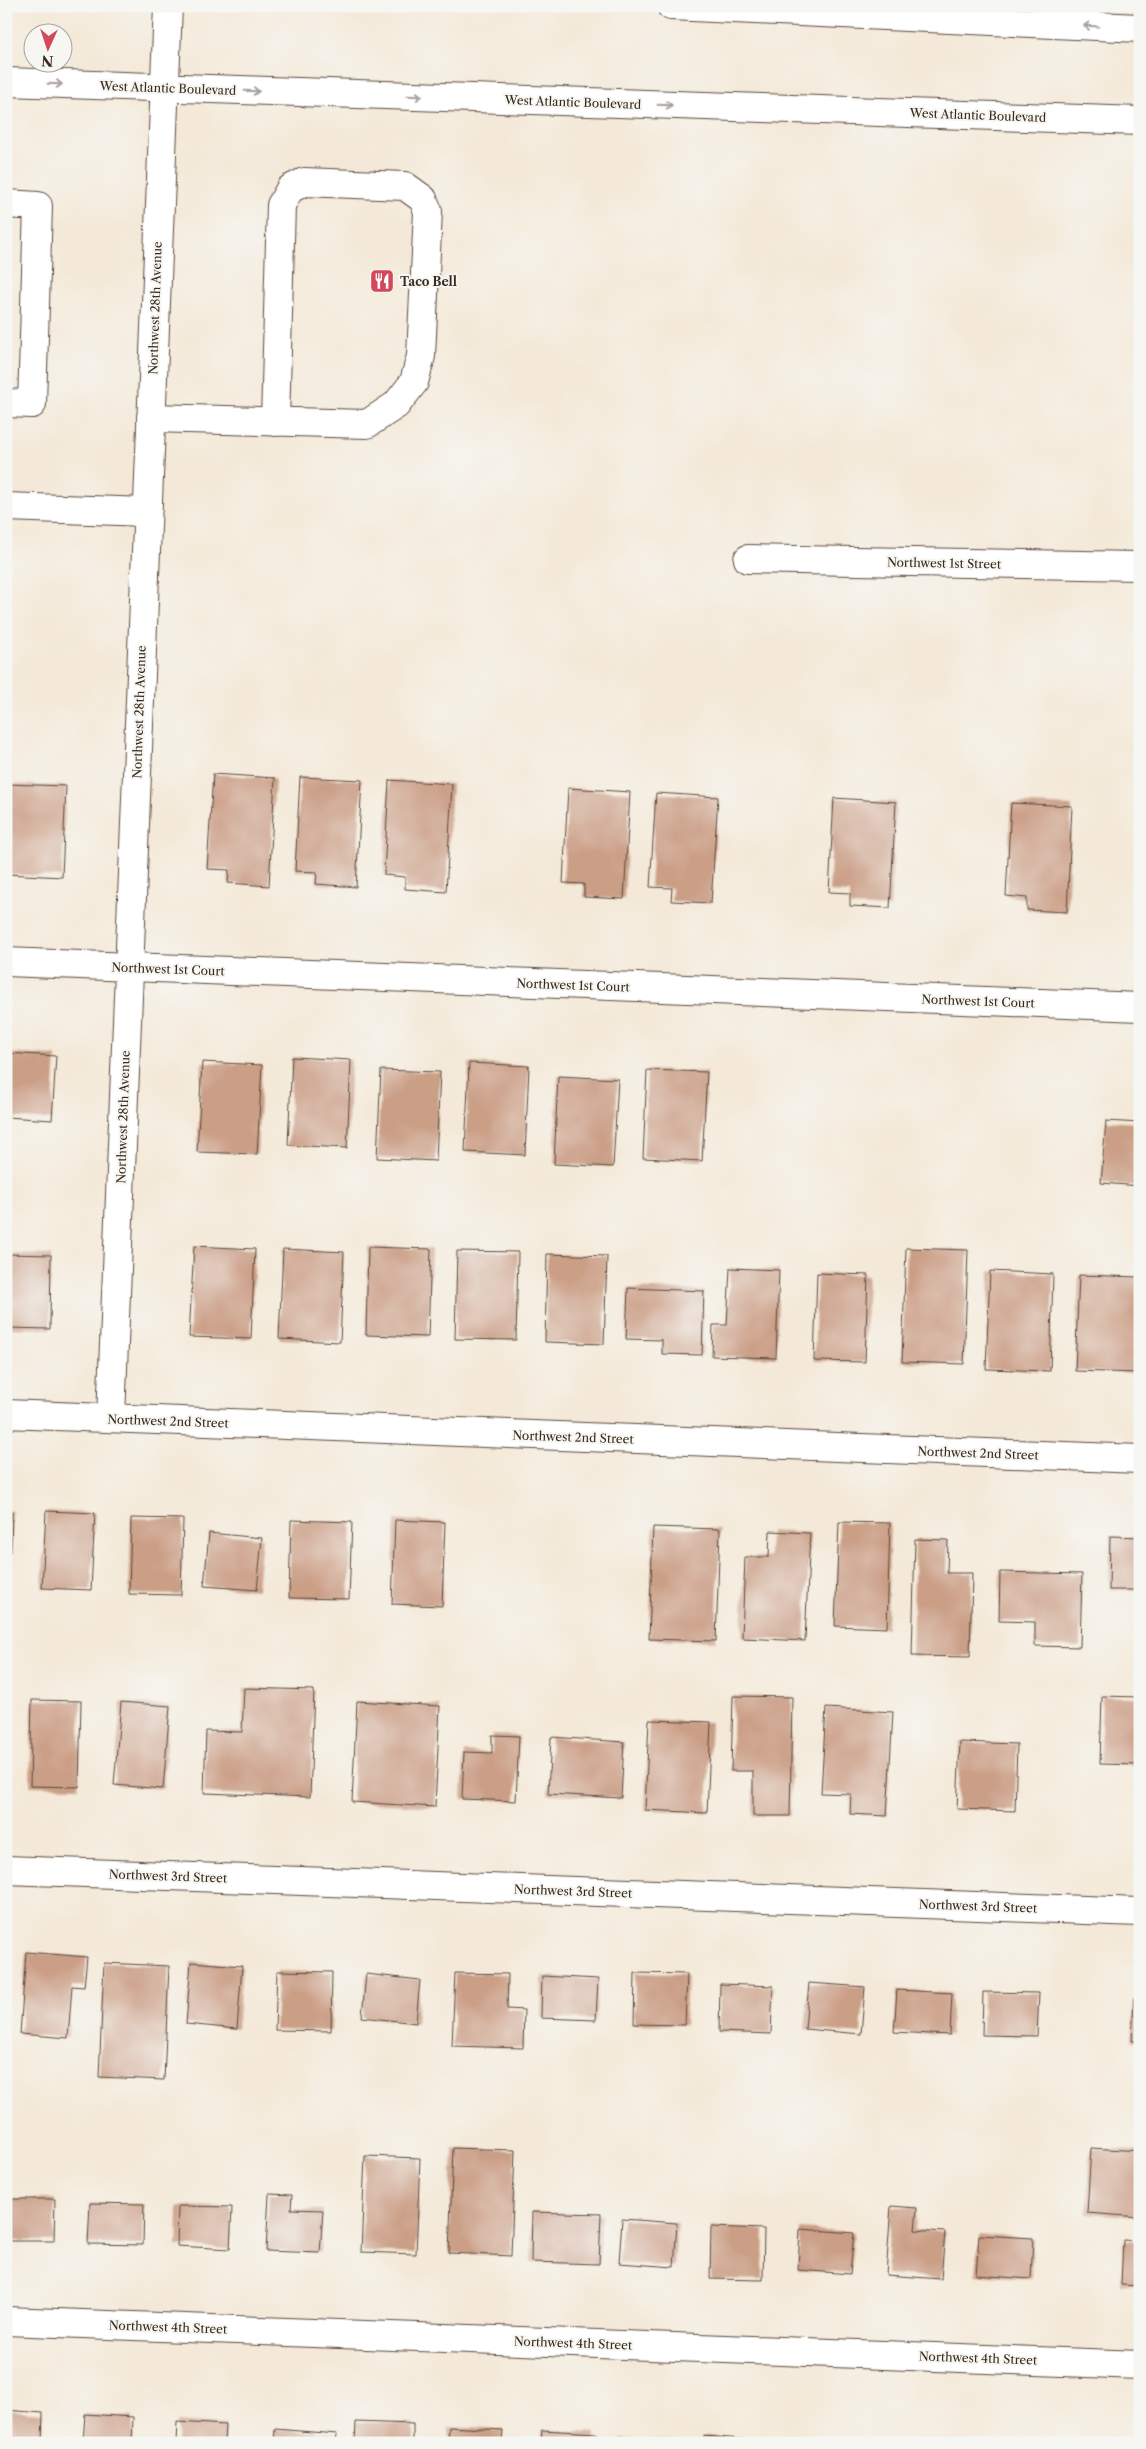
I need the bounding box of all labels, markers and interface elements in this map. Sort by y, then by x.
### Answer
one-way arrow [1083,21,1100,31]
north arrow [22,22,72,72]
text: N [41,52,54,70]
street label: West Atlantic Boulevard [98,78,237,98]
one-way arrow [47,79,63,88]
one-way arrow [244,86,260,95]
one-way arrow [406,91,422,101]
street label: West Atlantic Boulevard [503,92,642,112]
one-way arrow [656,100,672,109]
street label: West Atlantic Boulevard [908,105,1047,125]
street label: Northwest 28th Avenue [145,241,165,375]
restaurant icon: Taco Bell [369,268,395,294]
place label: Taco Bell [400,274,457,289]
street label: Northwest 1st Street [887,555,1002,572]
street label: Northwest 28th Avenue [129,645,149,779]
street label: Northwest 1st Court [111,960,226,978]
street label: Northwest 1st Court [516,976,631,994]
street label: Northwest 1st Court [921,992,1036,1010]
street label: Northwest 28th Avenue [113,1050,133,1184]
street label: Northwest 2nd Street [107,1411,230,1431]
street label: Northwest 2nd Street [512,1427,635,1447]
street label: Northwest 2nd Street [917,1443,1040,1463]
street label: Northwest 3rd Street [109,1866,228,1886]
street label: Northwest 3rd Street [514,1881,633,1901]
street label: Northwest 3rd Street [919,1896,1038,1916]
street label: Northwest 4th Street [109,2317,228,2337]
street label: Northwest 4th Street [514,2333,633,2353]
street label: Northwest 4th Street [919,2348,1038,2368]

